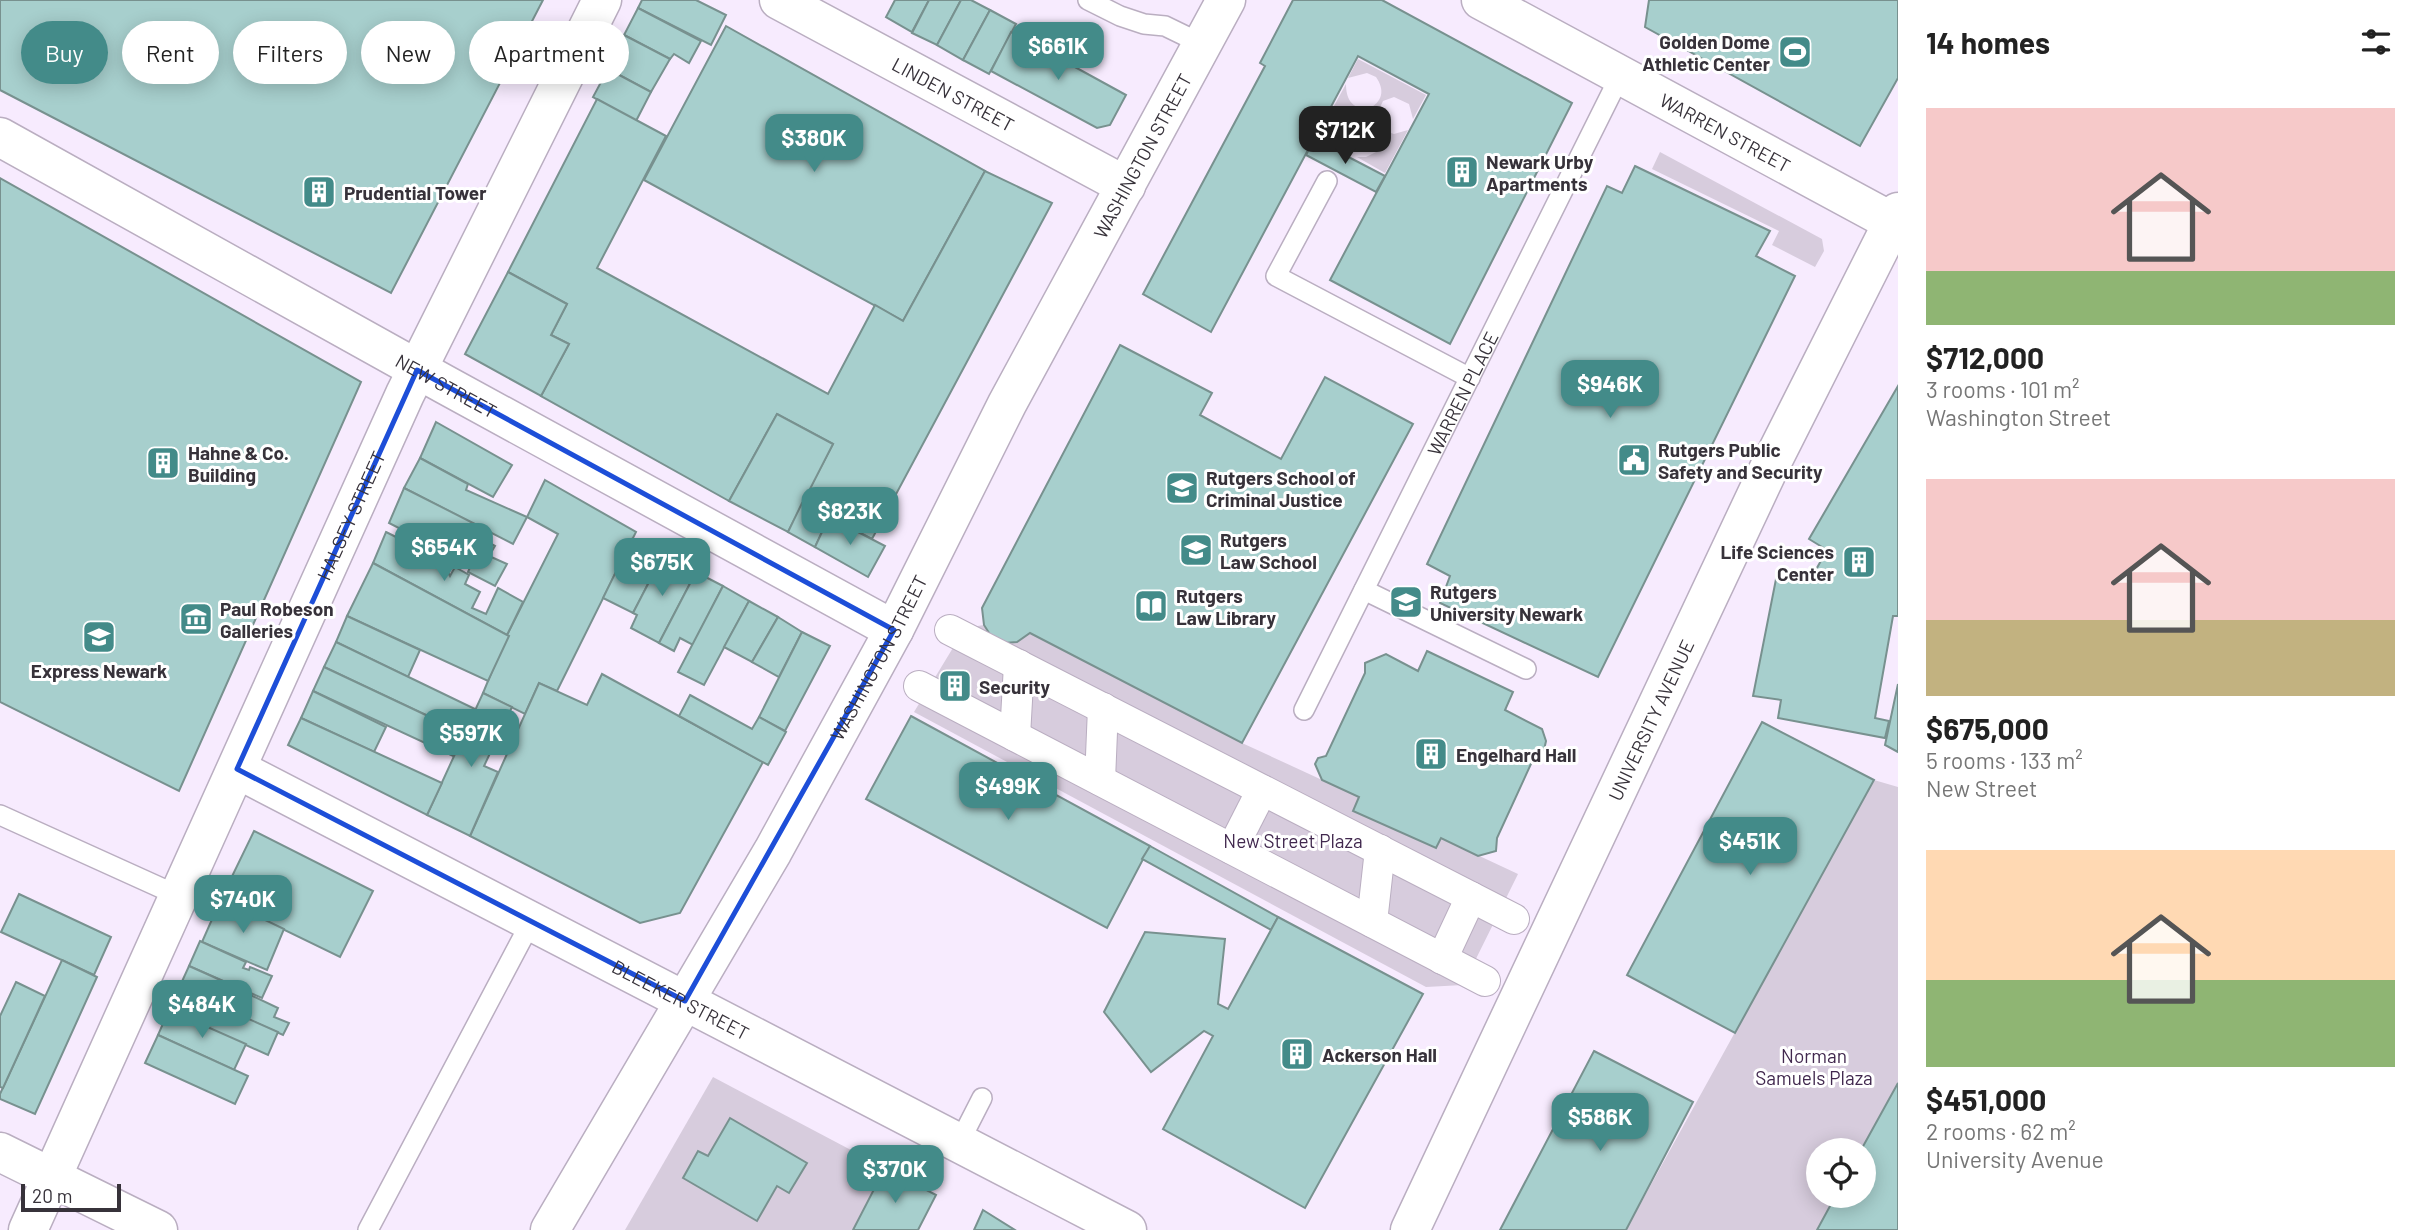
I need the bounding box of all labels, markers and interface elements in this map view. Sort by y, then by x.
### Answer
chip: Buy [21,21,108,84]
chip: Rent [122,21,219,84]
chip: Filters [233,21,347,84]
chip: New [361,21,455,84]
chip: Apartment [469,21,629,84]
pin: $661K [1009,22,1107,82]
icon: filters [2357,23,2395,61]
text: 14 homes [1926,24,2050,60]
place label: Golden Dome Athletic Center [1642,30,1771,75]
text: $661K [1028,31,1088,59]
sports icon: Golden Dome Athletic Center [1776,33,1814,71]
street label: LINDEN STREET [889,51,1019,136]
street label: WASHINGTON STREET [1088,69,1196,242]
street label: WARREN STREET [1656,87,1795,177]
pin: $712K [1296,106,1394,166]
pin: $380K [765,114,863,174]
text: $712K [1315,115,1375,143]
text: $380K [781,123,847,151]
place label: Newark Urby Apartments [1486,150,1594,195]
building icon: Newark Urby Apartments [1443,153,1481,191]
icon: home [2098,154,2224,280]
building icon: Prudential Tower [300,173,338,211]
place label: Prudential Tower [344,181,487,204]
street label: WARREN PLACE [1421,328,1502,459]
text: $712,000 [1926,339,2044,375]
street label: NEW STREET [392,348,501,422]
pin: $946K [1561,360,1659,420]
text: $946K [1577,369,1643,397]
text: 3 rooms · 101 m² [1926,375,2079,403]
text: Washington Street [1926,403,2111,431]
place label: Rutgers Public Safety and Security [1658,438,1823,483]
place label: Hahne & Co. Building [188,441,289,486]
public building icon: Rutgers Public Safety and Security [1615,441,1653,479]
building icon: Hahne & Co. Building [144,444,182,482]
street label: HALSEY STREET [311,447,389,583]
place label: Rutgers School of Criminal Justice [1206,466,1356,511]
school or university icon: Rutgers School of Criminal Justice [1163,469,1201,507]
pin: $823K [801,488,899,547]
text: $823K [818,496,882,524]
pin: $654K [395,524,493,583]
icon: home [2098,525,2224,651]
place label: Rutgers Law School [1220,528,1317,573]
school or university icon: Rutgers Law School [1177,531,1215,569]
text: $654K [411,532,477,560]
pin: $675K [613,538,711,598]
place label: Life Sciences Center [1720,540,1835,585]
building icon: Life Sciences Center [1840,543,1878,581]
text: $675K [630,547,694,575]
street label: WASHINGTON STREET [825,571,931,744]
place label: Rutgers University Newark [1430,580,1583,625]
school or university icon: Rutgers University Newark [1387,583,1425,621]
place label: Rutgers Law Library [1176,584,1276,629]
library icon: Rutgers Law Library [1132,587,1170,625]
place label: Paul Robeson Galleries [220,597,334,642]
museum icon: Paul Robeson Galleries [177,600,215,638]
school or university icon: Express Newark [80,618,118,656]
street label: UNIVERSITY AVENUE [1603,636,1698,804]
place label: Express Newark [31,659,167,682]
building icon: Security [936,667,974,705]
place label: Security [979,675,1051,698]
pin: $597K [422,710,520,769]
text: $675,000 [1926,710,2049,746]
text: $597K [439,718,503,746]
building icon: Engelhard Hall [1412,735,1450,773]
place label: Engelhard Hall [1456,743,1576,766]
text: 5 rooms · 133 m² [1926,746,2083,774]
pin: $499K [959,762,1057,822]
text: $499K [975,771,1041,799]
text: New Street [1926,774,2037,802]
pin: $451K [1701,818,1799,877]
text: $451K [1719,826,1781,854]
park label: New Street Plaza [1223,829,1363,852]
pin: $740K [194,876,292,935]
text: $740K [210,884,276,912]
icon: home [2098,896,2224,1022]
street label: BLEEKER STREET [609,954,753,1044]
pin: $484K [153,981,251,1040]
text: $484K [168,989,236,1017]
building icon: Ackerson Hall [1278,1035,1316,1073]
place label: Ackerson Hall [1322,1043,1437,1066]
park label: Norman Samuels Plaza [1755,1044,1873,1089]
text: $451,000 [1926,1081,2046,1117]
pin: $586K [1551,1094,1649,1153]
text: $586K [1568,1102,1632,1130]
text: 2 rooms · 62 m² [1926,1117,2076,1145]
map controls [1806,1138,1876,1208]
button: locate [1806,1138,1876,1208]
text: University Avenue [1926,1145,2104,1173]
pin: $370K [846,1146,944,1205]
text: $370K [863,1154,927,1182]
scale bar [21,1181,121,1213]
text: 20 m [32,1184,72,1207]

